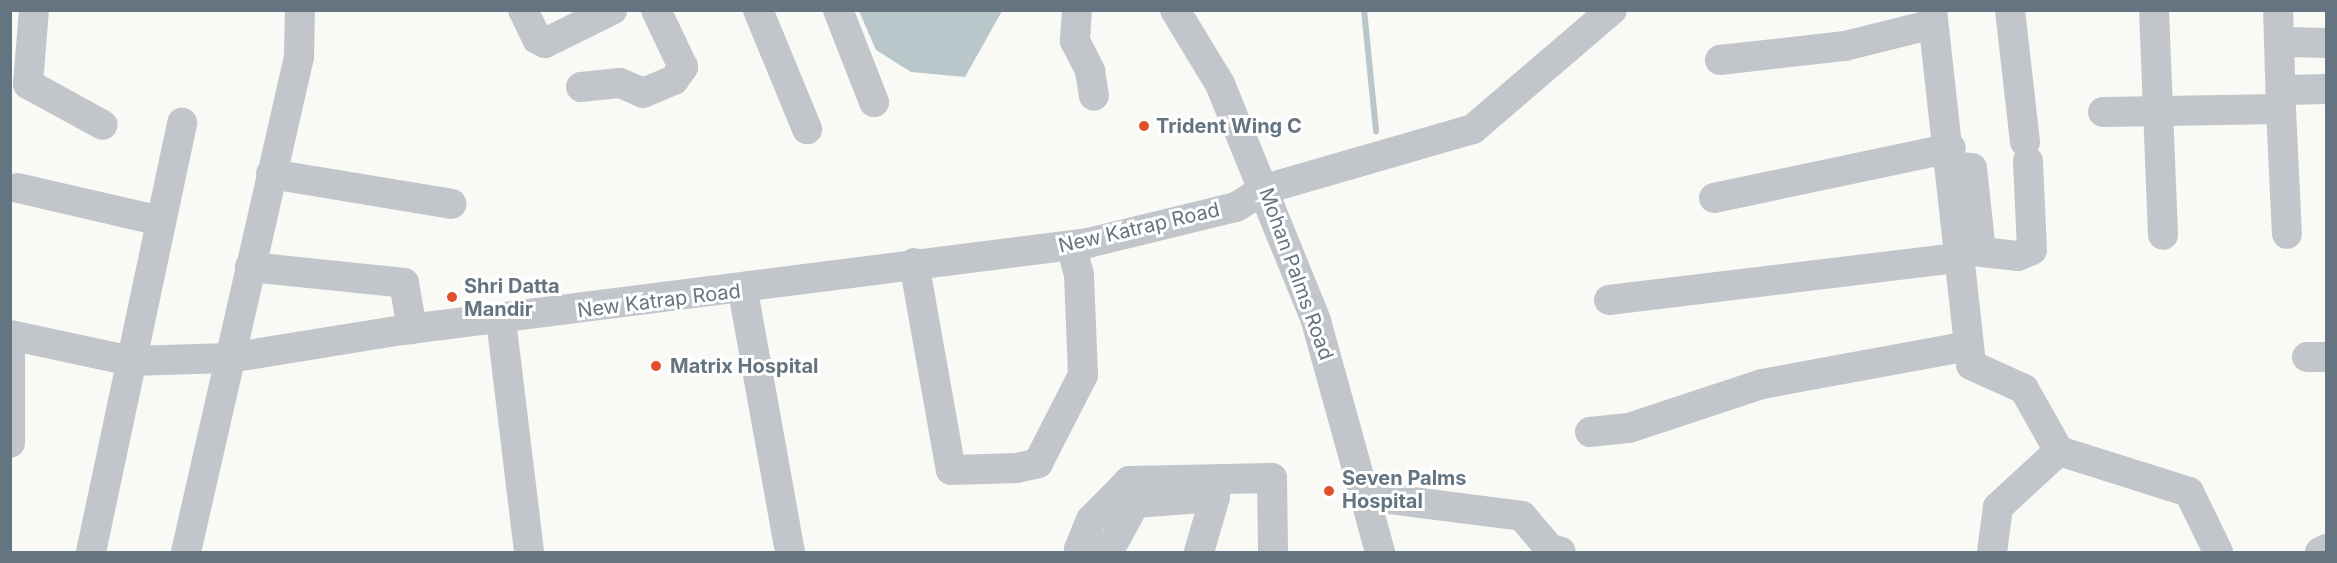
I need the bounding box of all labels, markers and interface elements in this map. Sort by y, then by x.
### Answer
place label: Trident Wing C [1156,114,1302,138]
marker: Trident Wing C [1137,119,1151,133]
street label: Mohan Palms Road [1254,185,1338,363]
street label: New Katrap Road [1056,198,1222,258]
place label: Shri Datta Mandir [464,274,560,321]
street label: New Katrap Road [576,279,742,323]
marker: Shri Datta Mandir [445,290,459,304]
place label: Matrix Hospital [670,354,819,378]
marker: Matrix Hospital [647,357,665,375]
place label: Seven Palms Hospital [1342,467,1467,514]
marker: Seven Palms Hospital [1320,482,1338,500]

